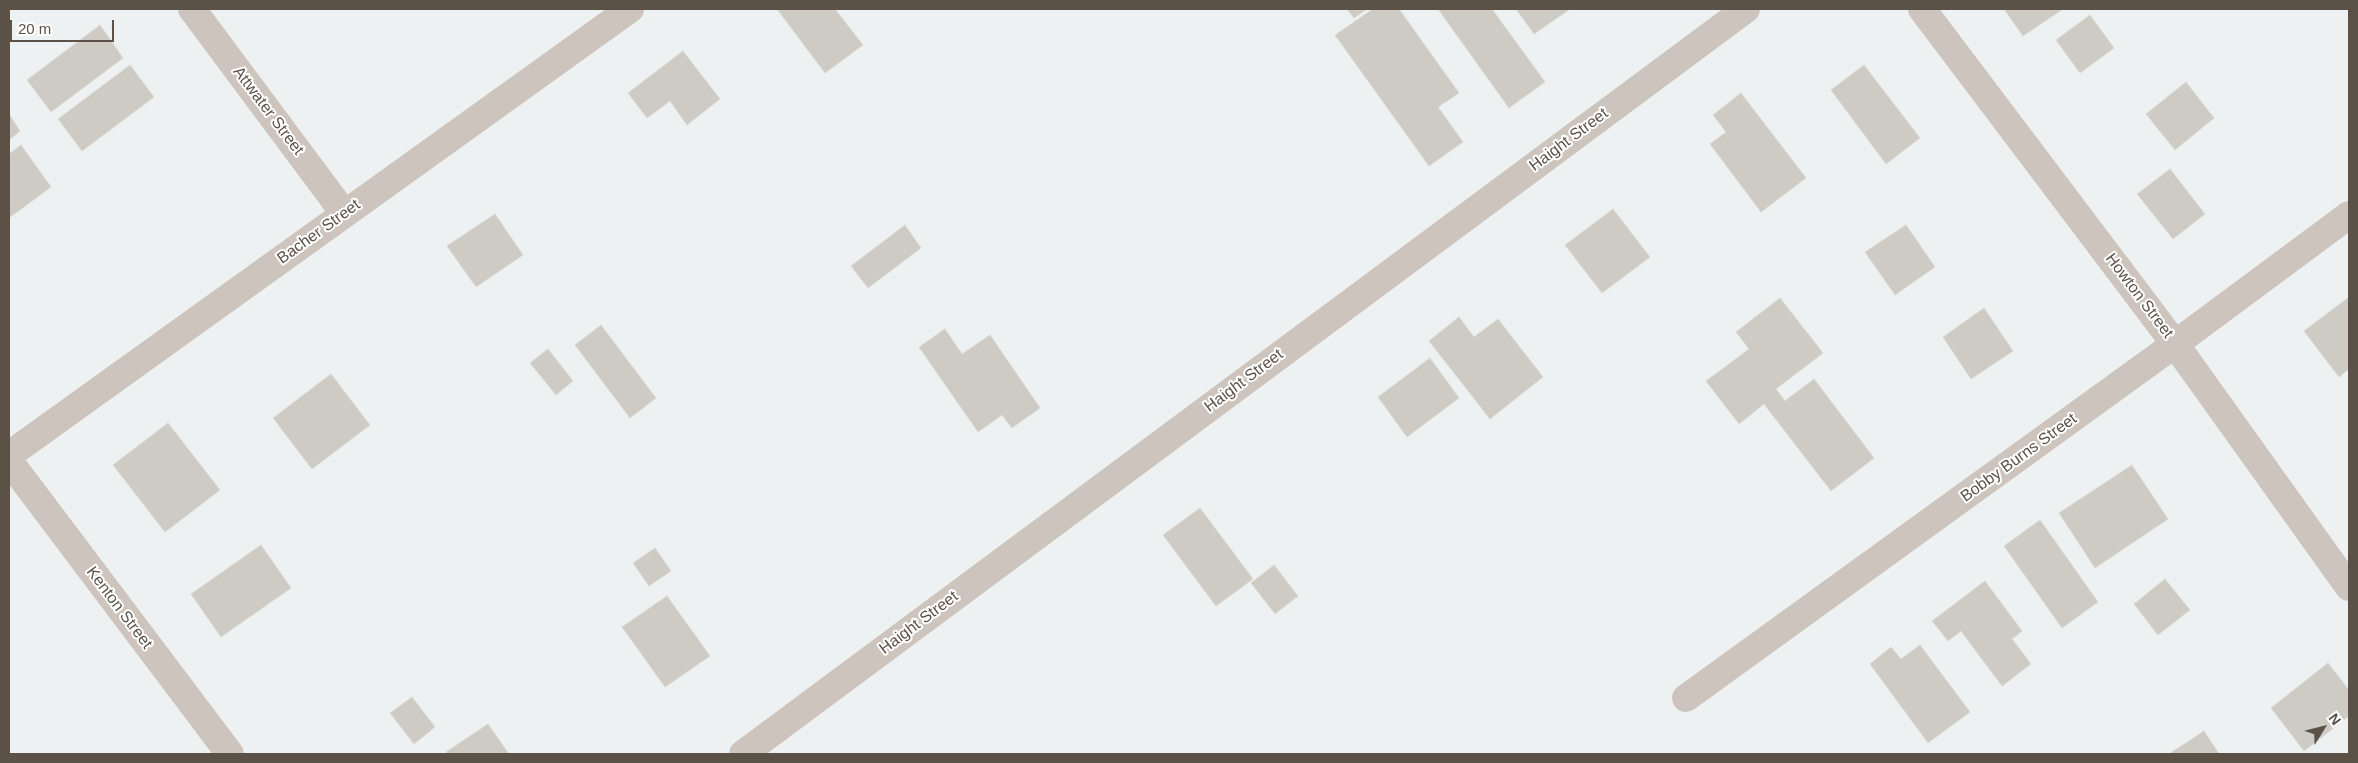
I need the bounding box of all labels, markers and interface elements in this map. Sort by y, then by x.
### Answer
scale bar [12,10,116,42]
text: 20 m [18,20,51,37]
street label: Attwater Street [228,63,308,159]
street label: Haight Street [1526,104,1612,176]
street label: Bacher Street [274,195,364,269]
street label: Howton Street [2101,250,2177,342]
street label: Haight Street [1201,345,1287,417]
street label: Bobby Burns Street [1957,409,2081,507]
street label: Kenton Street [82,563,156,653]
street label: Haight Street [876,587,962,659]
north arrow [2298,703,2348,753]
text: N [2326,710,2345,728]

